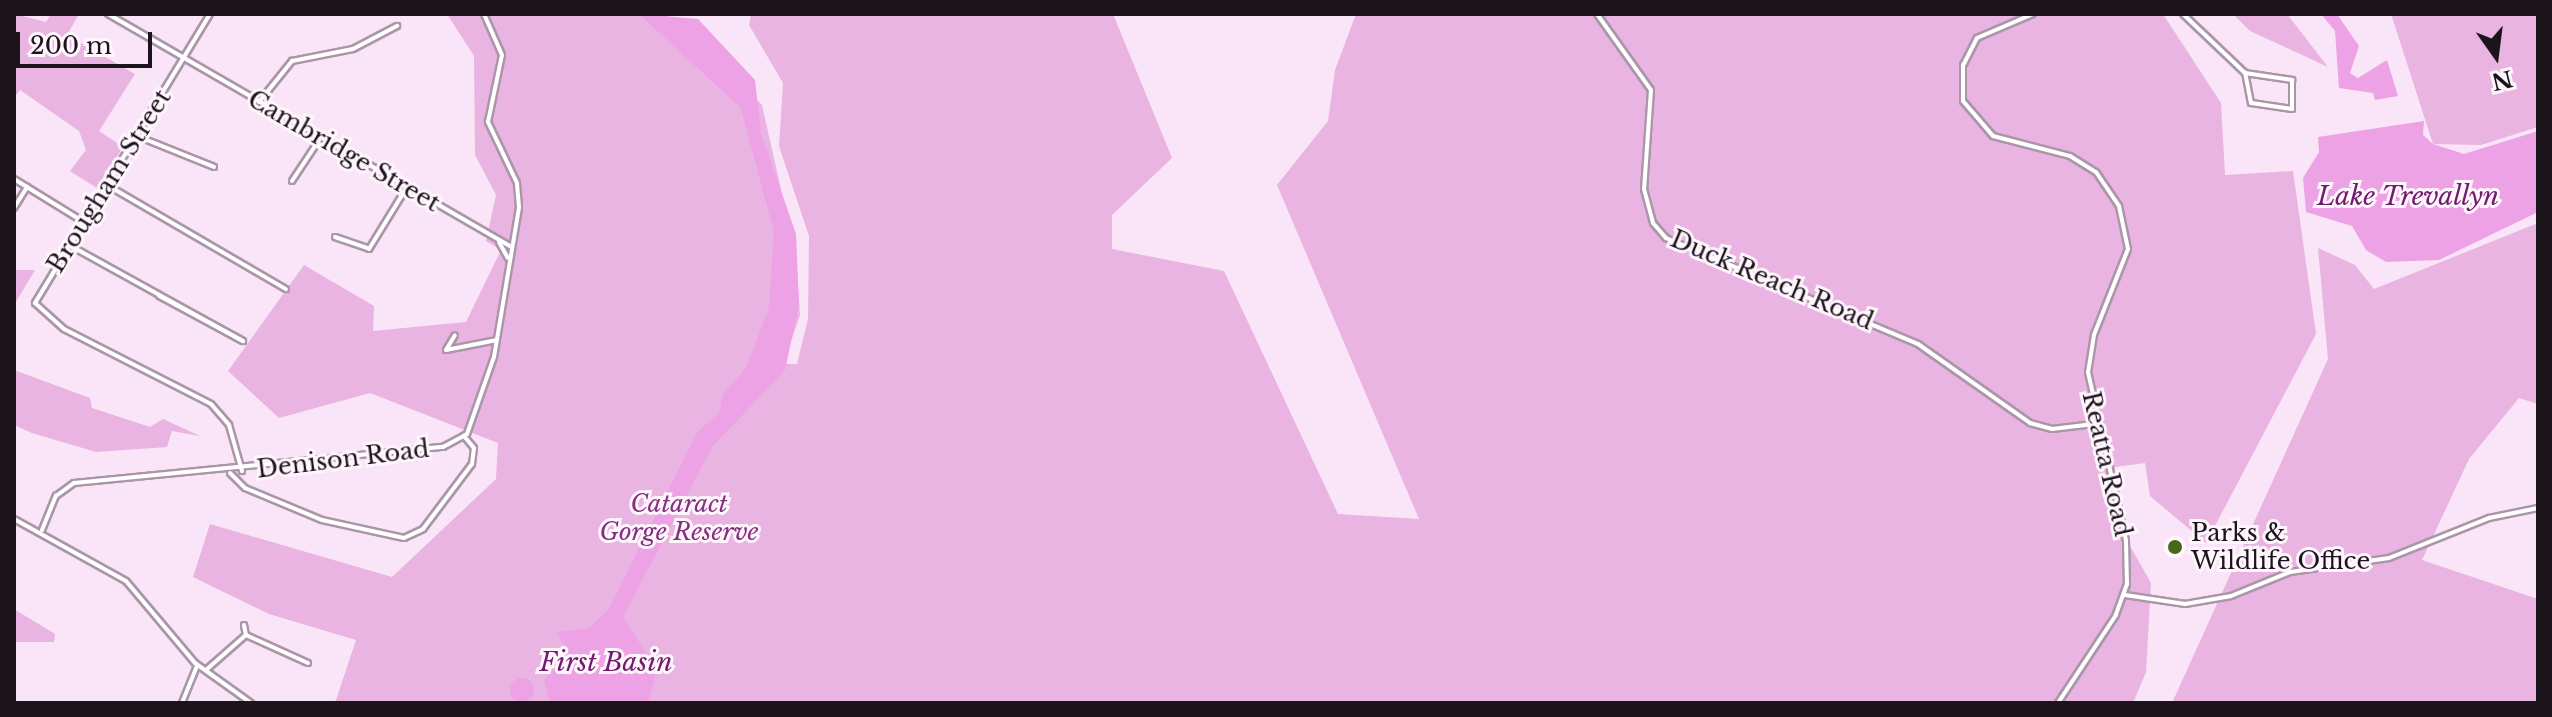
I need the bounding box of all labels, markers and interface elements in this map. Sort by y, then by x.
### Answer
scale bar [20,16,156,66]
north arrow [2456,16,2536,96]
text: 200 m [30,31,112,60]
text: N [2489,64,2515,95]
street label: Brougham Street [41,84,177,278]
street label: Cambridge Street [243,84,445,218]
water label: Lake Trevallyn [2317,181,2499,213]
street label: Duck Reach Road [1666,224,1878,336]
street label: Reatta Road [2076,389,2138,539]
street label: Denison Road [255,434,431,484]
park label: Cataract Gorge Reserve [600,490,758,546]
place label: Parks & Wildlife Office [2191,519,2370,575]
marker: Parks & Wildlife Office [2166,538,2184,556]
water label: First Basin [539,647,673,679]

